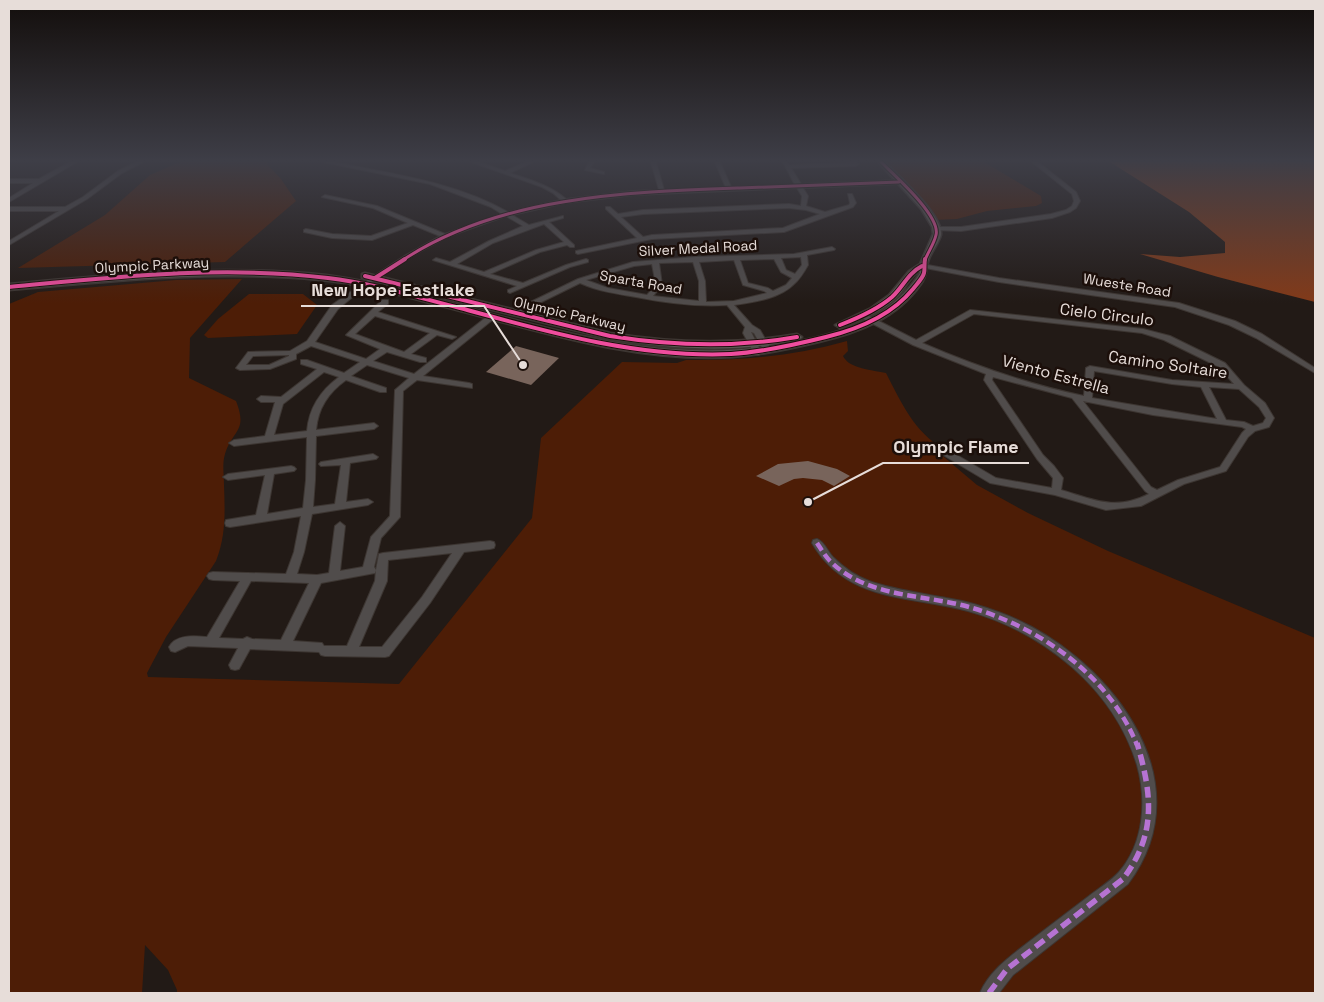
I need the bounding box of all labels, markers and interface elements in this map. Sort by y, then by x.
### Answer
street label: Silver Medal Road [638,236,758,260]
street label: Olympic Parkway [94,253,210,277]
street label: Sparta Road [598,266,684,298]
street label: Wueste Road [1082,269,1172,301]
callout: New Hope Eastlake [301,273,484,306]
text: New Hope Eastlake [311,278,475,301]
street label: Olympic Parkway [512,292,628,336]
street label: Cielo Circulo [1059,298,1155,331]
street label: Camino Soltaire [1107,346,1229,383]
street label: Viento Estrella [1000,350,1112,399]
callout: Olympic Flame [883,430,1029,463]
text: Olympic Flame [893,435,1019,458]

